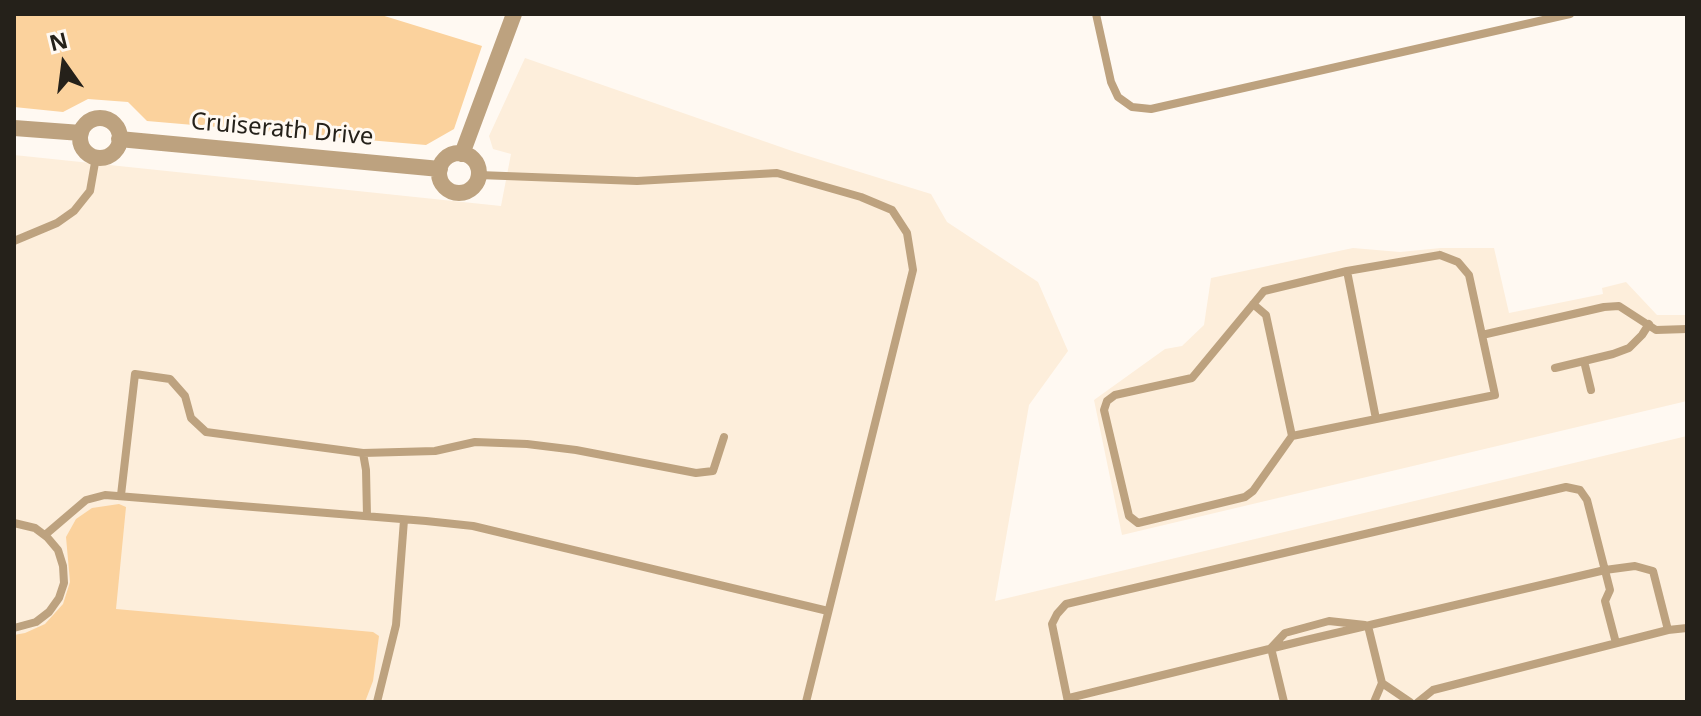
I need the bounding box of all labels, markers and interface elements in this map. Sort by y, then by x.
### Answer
north arrow [24,24,104,104]
text: N [46,24,70,57]
street label: Cruiserath Drive [190,108,374,152]

